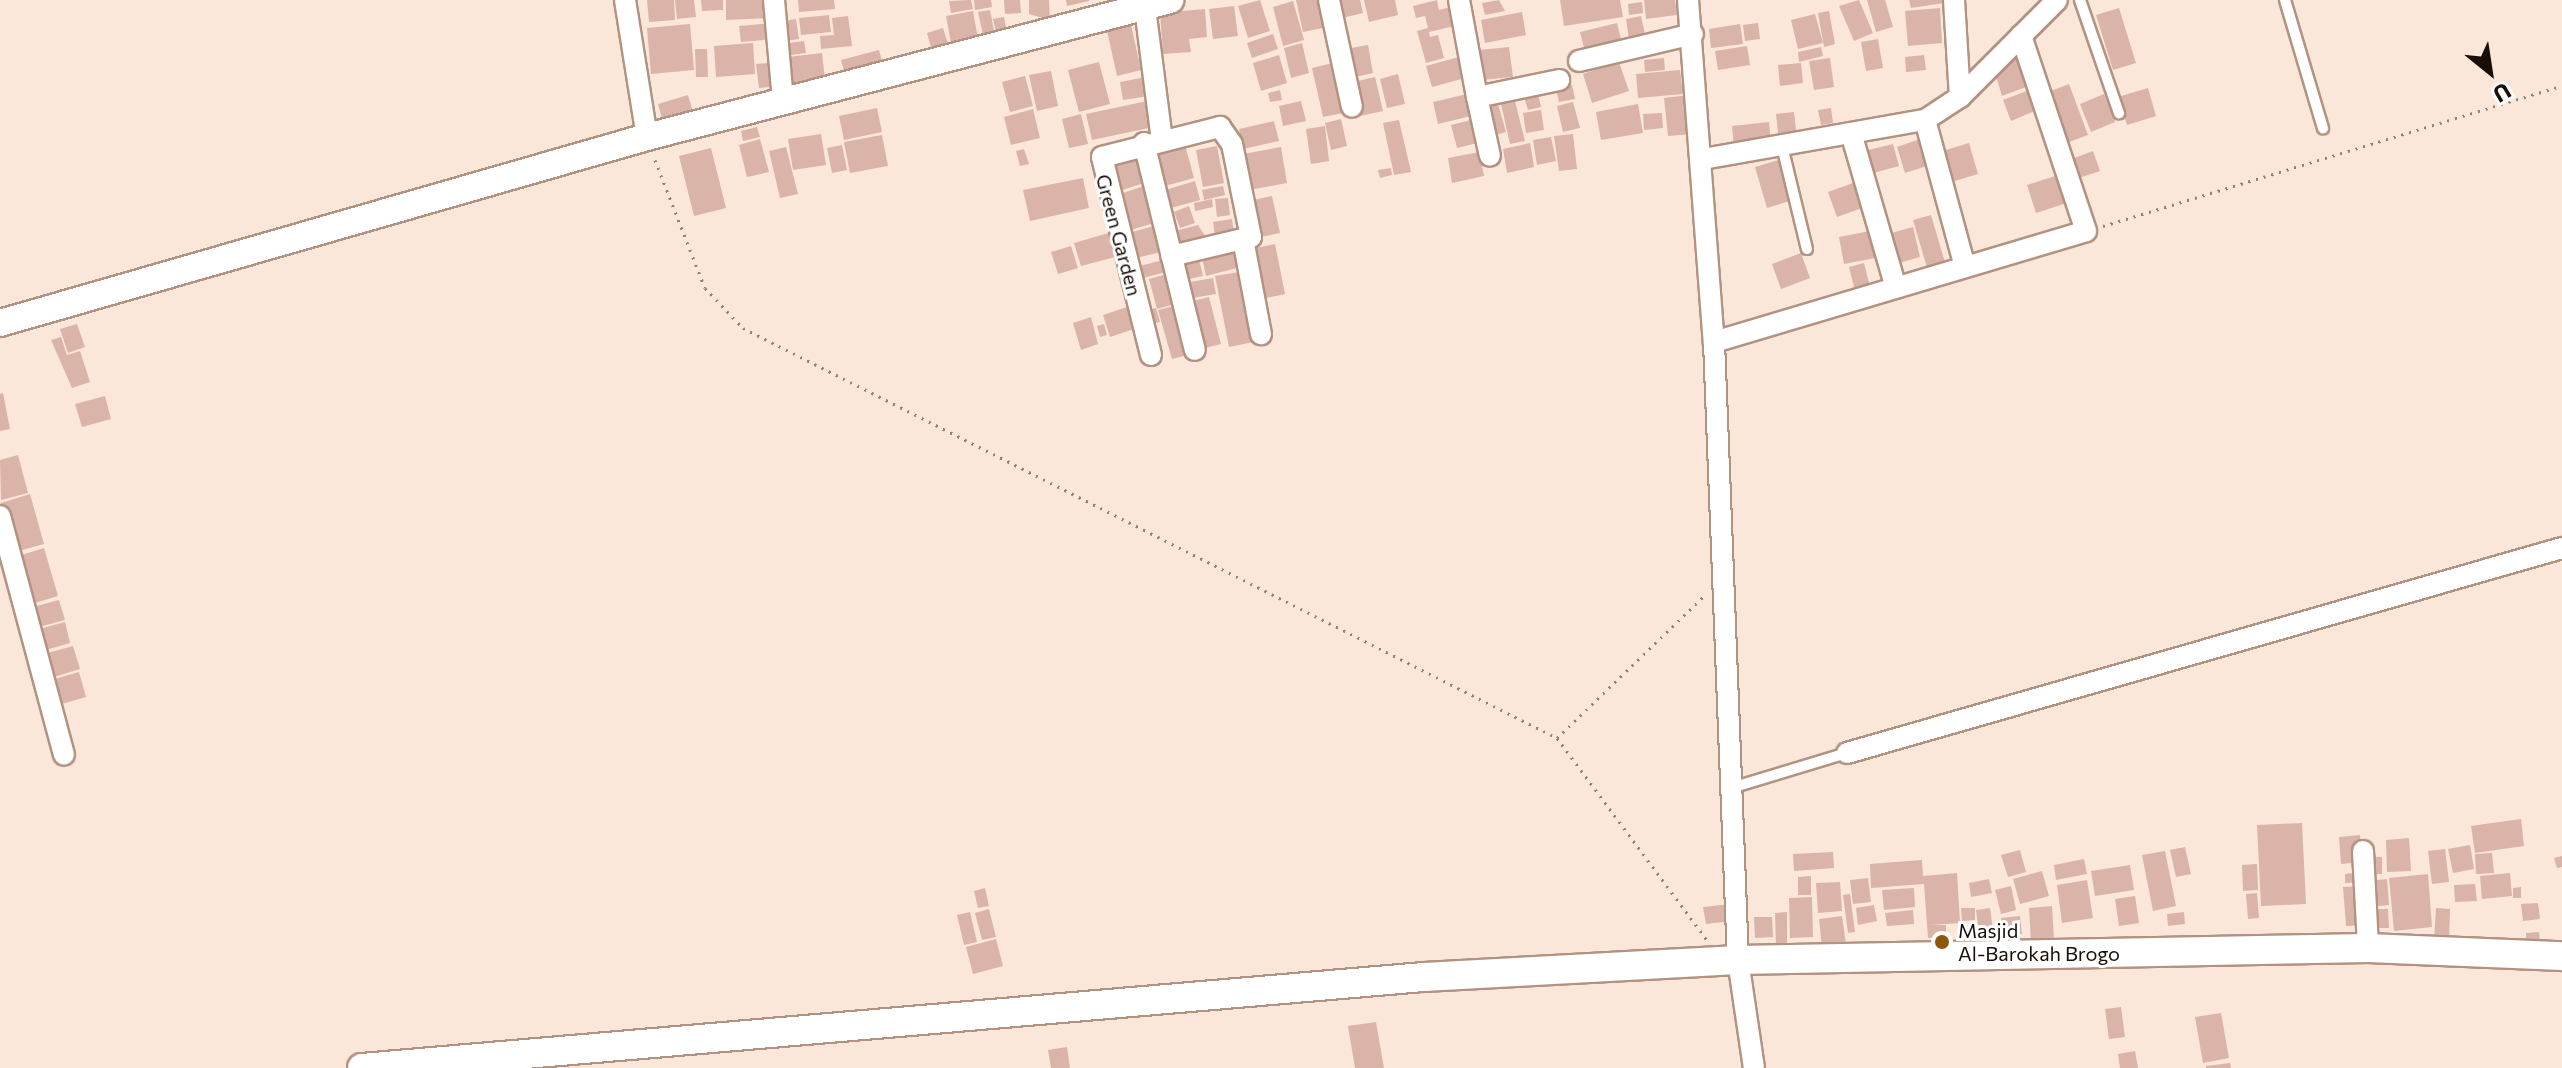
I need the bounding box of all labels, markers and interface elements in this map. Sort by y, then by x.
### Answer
north arrow [2450,32,2530,112]
text: U [2489,78,2516,109]
street label: Green Garden [1091,172,1147,298]
place label: Masjid Al-Barokah Brogo [1958,918,2120,965]
marker: Masjid Al-Barokah Brogo [1933,933,1951,951]

